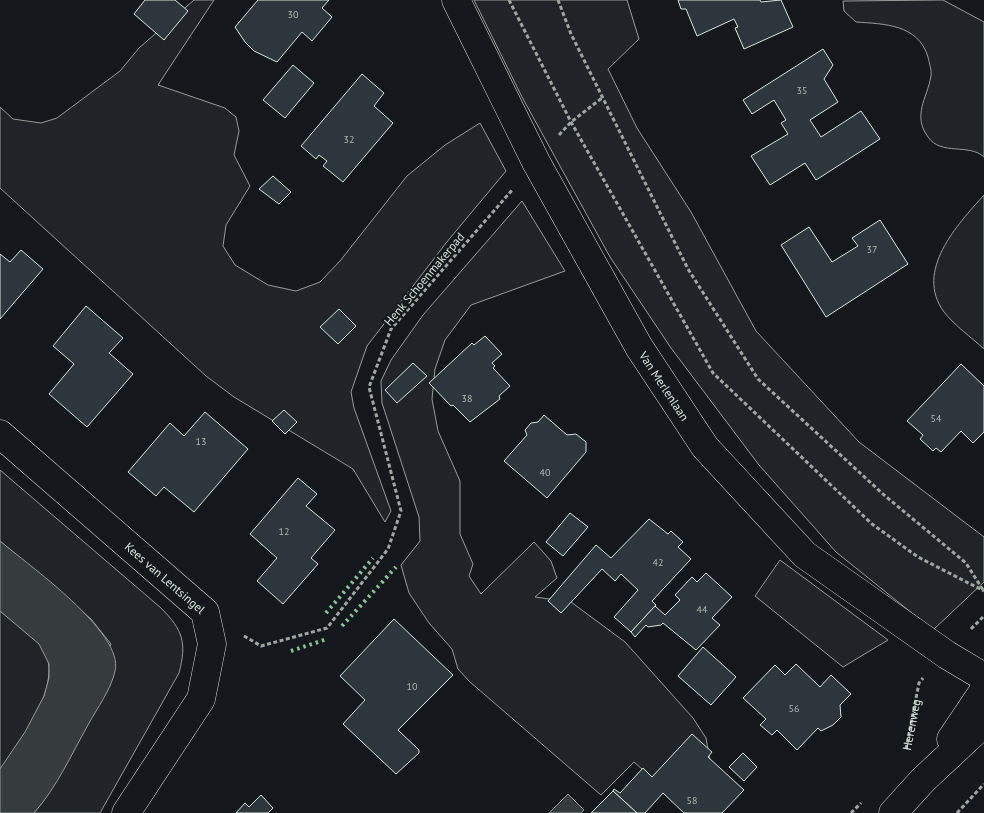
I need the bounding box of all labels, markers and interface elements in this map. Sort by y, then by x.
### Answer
house number: 30 [288,8,299,21]
house number: 35 [797,84,807,97]
house number: 32 [344,133,354,146]
street label: Henk Schoenmakerpad [381,229,467,329]
house number: 37 [867,243,877,256]
street label: Van Merlenlaan [636,348,693,423]
house number: 38 [462,392,472,405]
house number: 54 [931,412,942,425]
house number: 13 [196,435,206,448]
house number: 40 [540,466,551,479]
house number: 12 [279,525,289,538]
street label: Kees van Lentsingel [122,539,209,617]
house number: 42 [653,556,663,569]
house number: 44 [697,603,708,616]
house number: 10 [407,680,418,693]
street label: Herenweg [898,697,923,751]
house number: 56 [789,702,799,715]
house number: 58 [687,794,697,807]

